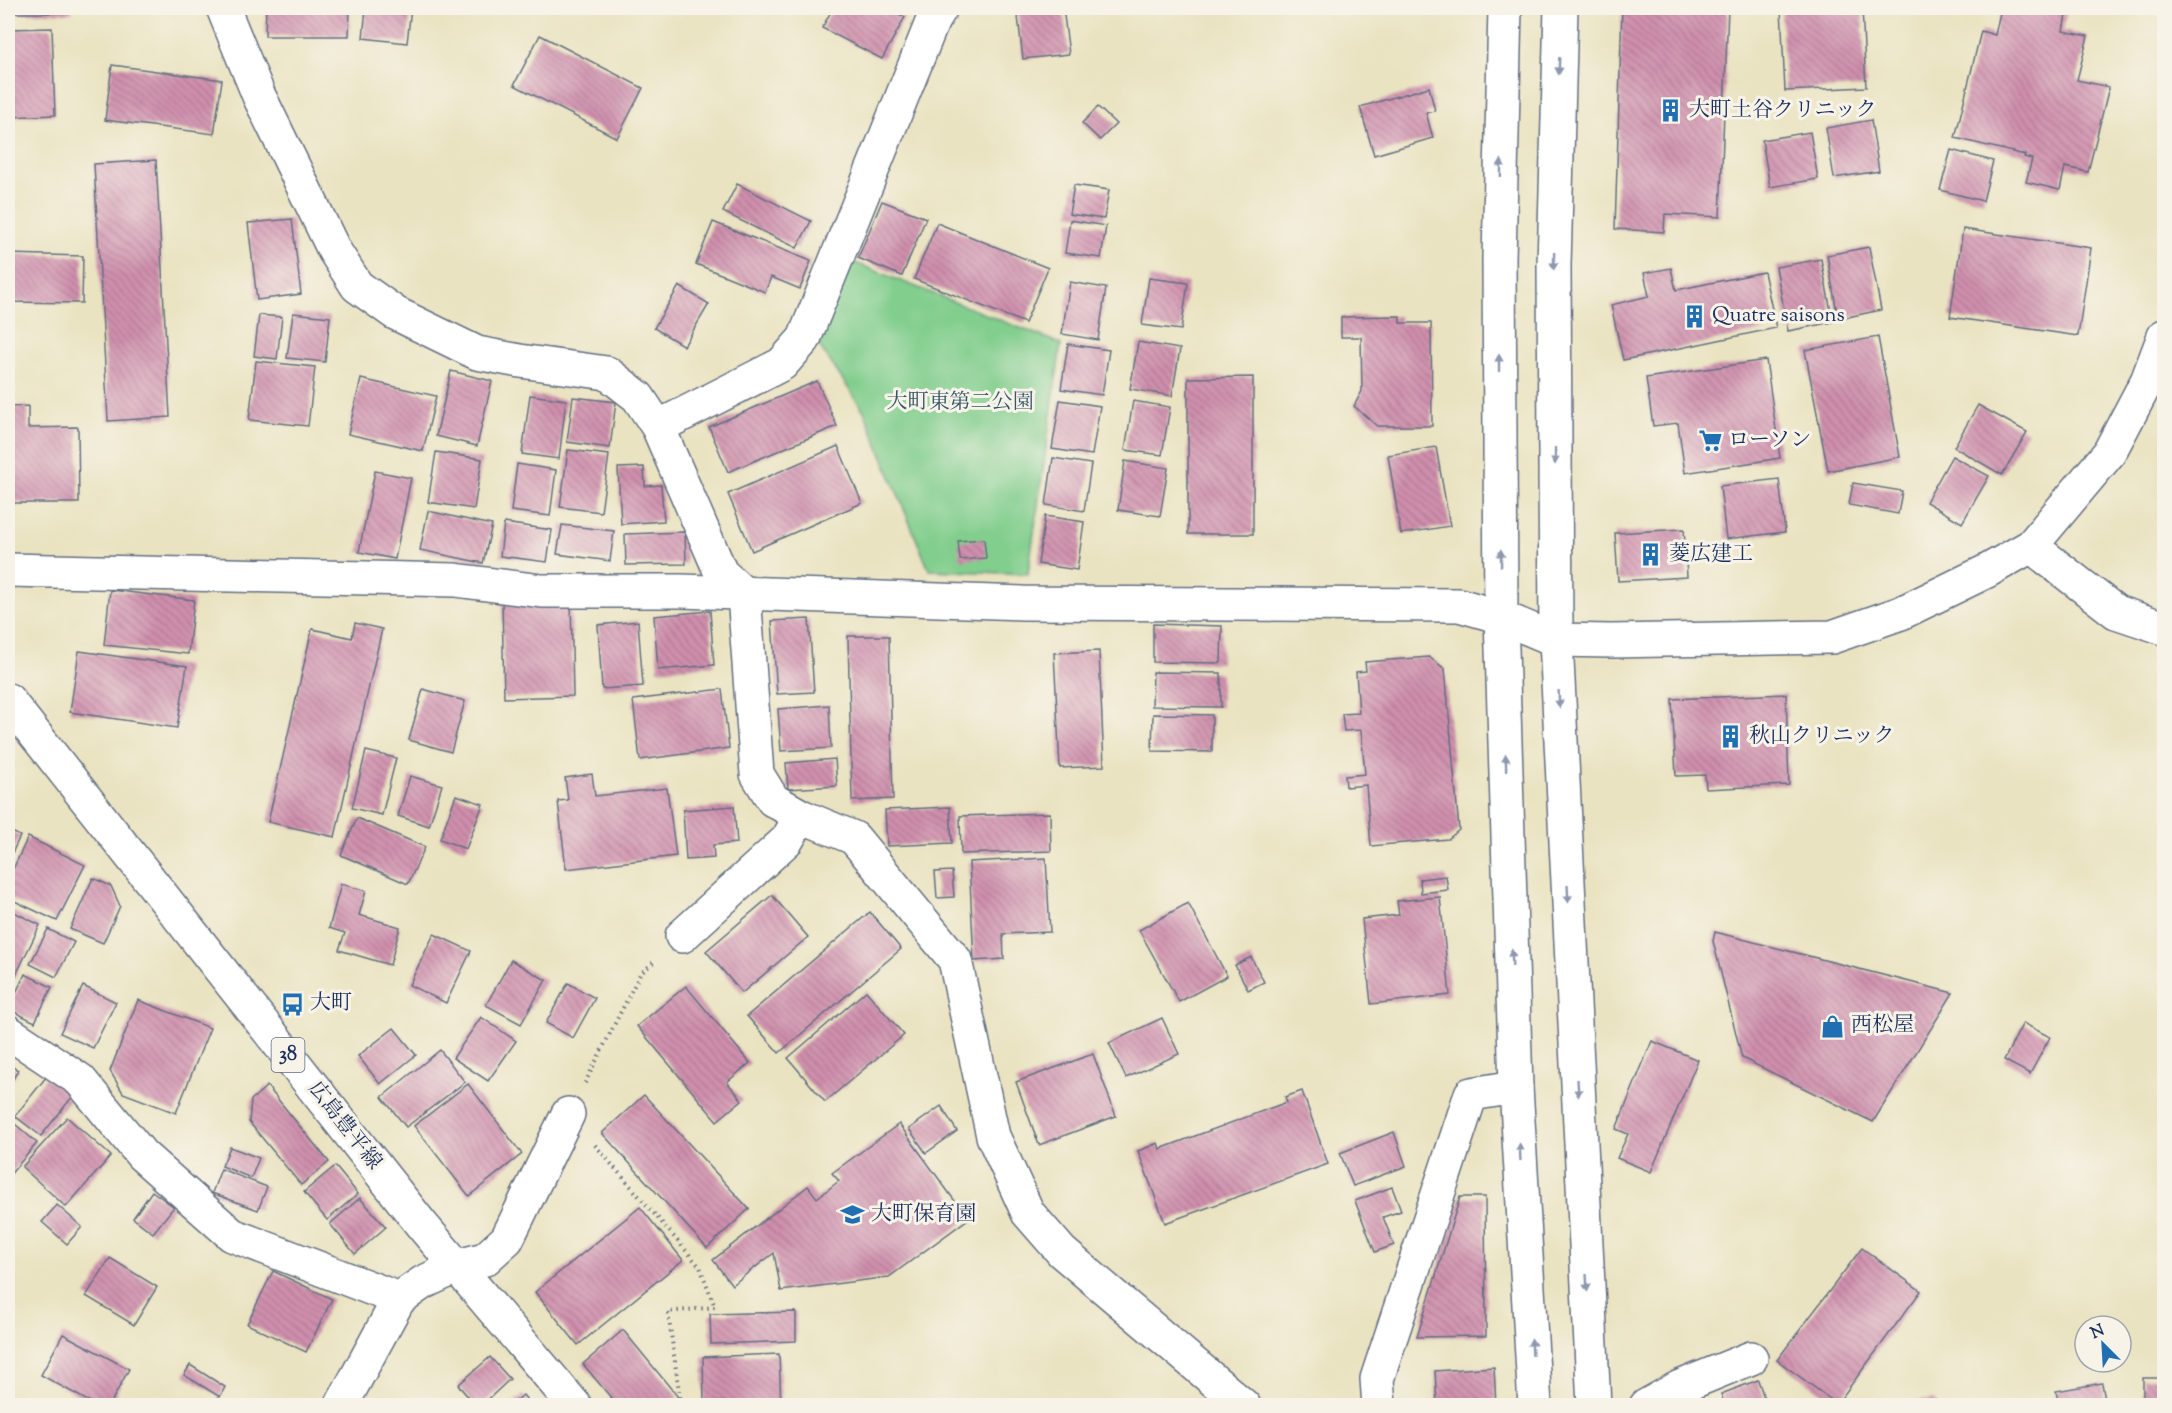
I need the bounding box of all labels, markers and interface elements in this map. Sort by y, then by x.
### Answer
one-way arrow [1554,56,1564,75]
place label: 大町土谷クリニック [1689,96,1877,126]
building icon: 大町土谷クリニック [1658,98,1684,124]
one-way arrow [1496,159,1505,178]
one-way arrow [1549,251,1559,270]
place label: Quatre saisons [1712,301,1845,331]
building icon: Quatre saisons [1681,303,1707,329]
one-way arrow [1494,354,1504,373]
park label: 大町東第二公園 [887,388,1034,418]
place label: ローソン [1728,426,1811,456]
supermarket icon: ローソン [1697,428,1723,454]
one-way arrow [1550,446,1560,465]
place label: 菱広建工 [1669,540,1753,570]
building icon: 菱広建工 [1638,542,1664,568]
one-way arrow [1496,549,1506,568]
one-way arrow [1554,689,1563,708]
place label: 秋山クリニック [1749,722,1895,752]
building icon: 秋山クリニック [1718,724,1744,750]
one-way arrow [1501,753,1510,772]
one-way arrow [1564,884,1573,903]
one-way arrow [1507,948,1516,967]
place label: 大町 [310,989,352,1019]
bus stop icon: 大町 [279,991,305,1017]
place label: 西松屋 [1851,1011,1914,1041]
shop icon: 西松屋 [1820,1013,1846,1039]
road number: 38 [272,1038,304,1072]
street label: 広島豊平線 [300,1075,388,1177]
one-way arrow [1573,1079,1582,1098]
one-way arrow [1516,1143,1525,1162]
place label: 大町保育園 [871,1200,976,1230]
school or university icon: 大町保育園 [840,1202,866,1228]
one-way arrow [1582,1274,1591,1293]
north arrow [2073,1314,2133,1374]
text: N [2087,1319,2109,1346]
one-way arrow [1527,1338,1536,1357]

